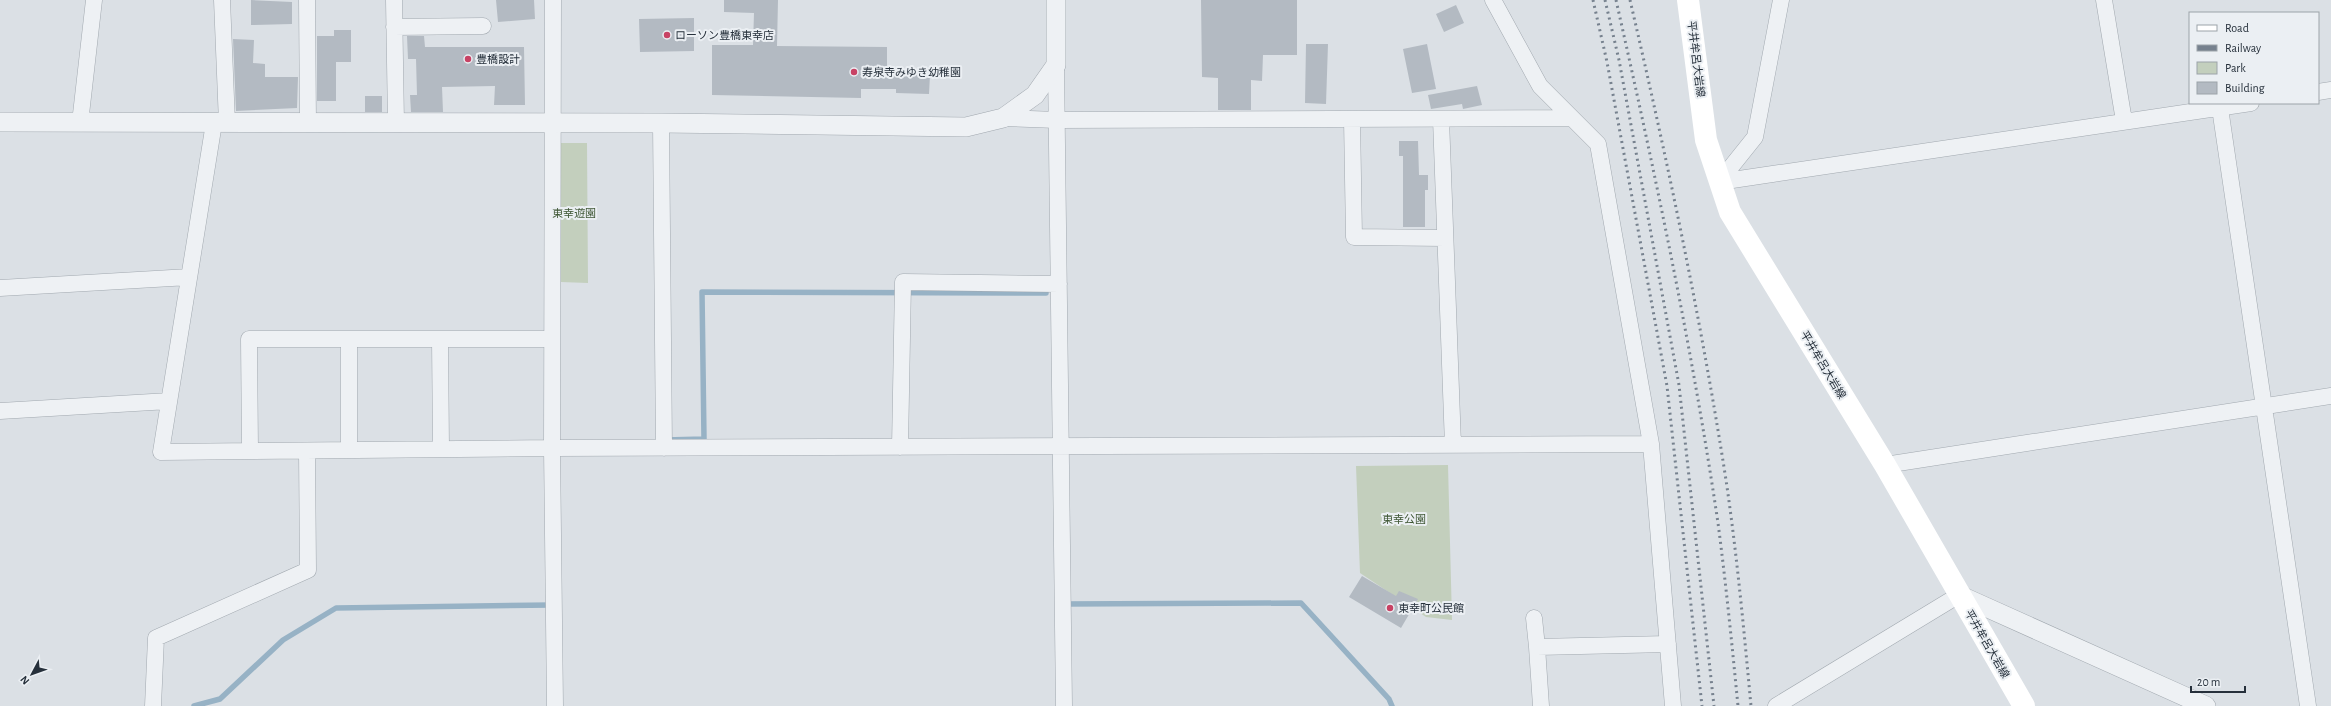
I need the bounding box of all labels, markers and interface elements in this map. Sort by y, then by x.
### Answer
legend [2189,12,2319,104]
street label: 平井牟呂大岩線 [1686,20,1707,98]
text: Road [2225,22,2249,34]
place label: ローソン豊橋東幸店 [675,29,774,41]
marker: ローソン豊橋東幸店 [662,30,672,40]
text: Railway [2225,42,2261,55]
place label: 豊橋設計 [476,53,520,65]
marker: 豊橋設計 [463,54,473,64]
text: Park [2225,62,2246,74]
place label: 寿泉寺みゆき幼稚園 [862,66,961,78]
marker: 寿泉寺みゆき幼稚園 [849,67,859,77]
text: Building [2225,82,2265,94]
park label: 東幸遊園 [552,207,596,219]
street label: 平井牟呂大岩線 [1798,329,1848,401]
park label: 東幸公園 [1382,513,1426,525]
place label: 東幸町公民館 [1398,602,1464,614]
marker: 東幸町公民館 [1385,603,1395,613]
street label: 平井牟呂大岩線 [1963,607,2012,680]
north arrow [12,654,52,694]
scale bar [2191,668,2245,694]
text: N [18,674,31,687]
text: 20 m [2197,676,2220,688]

